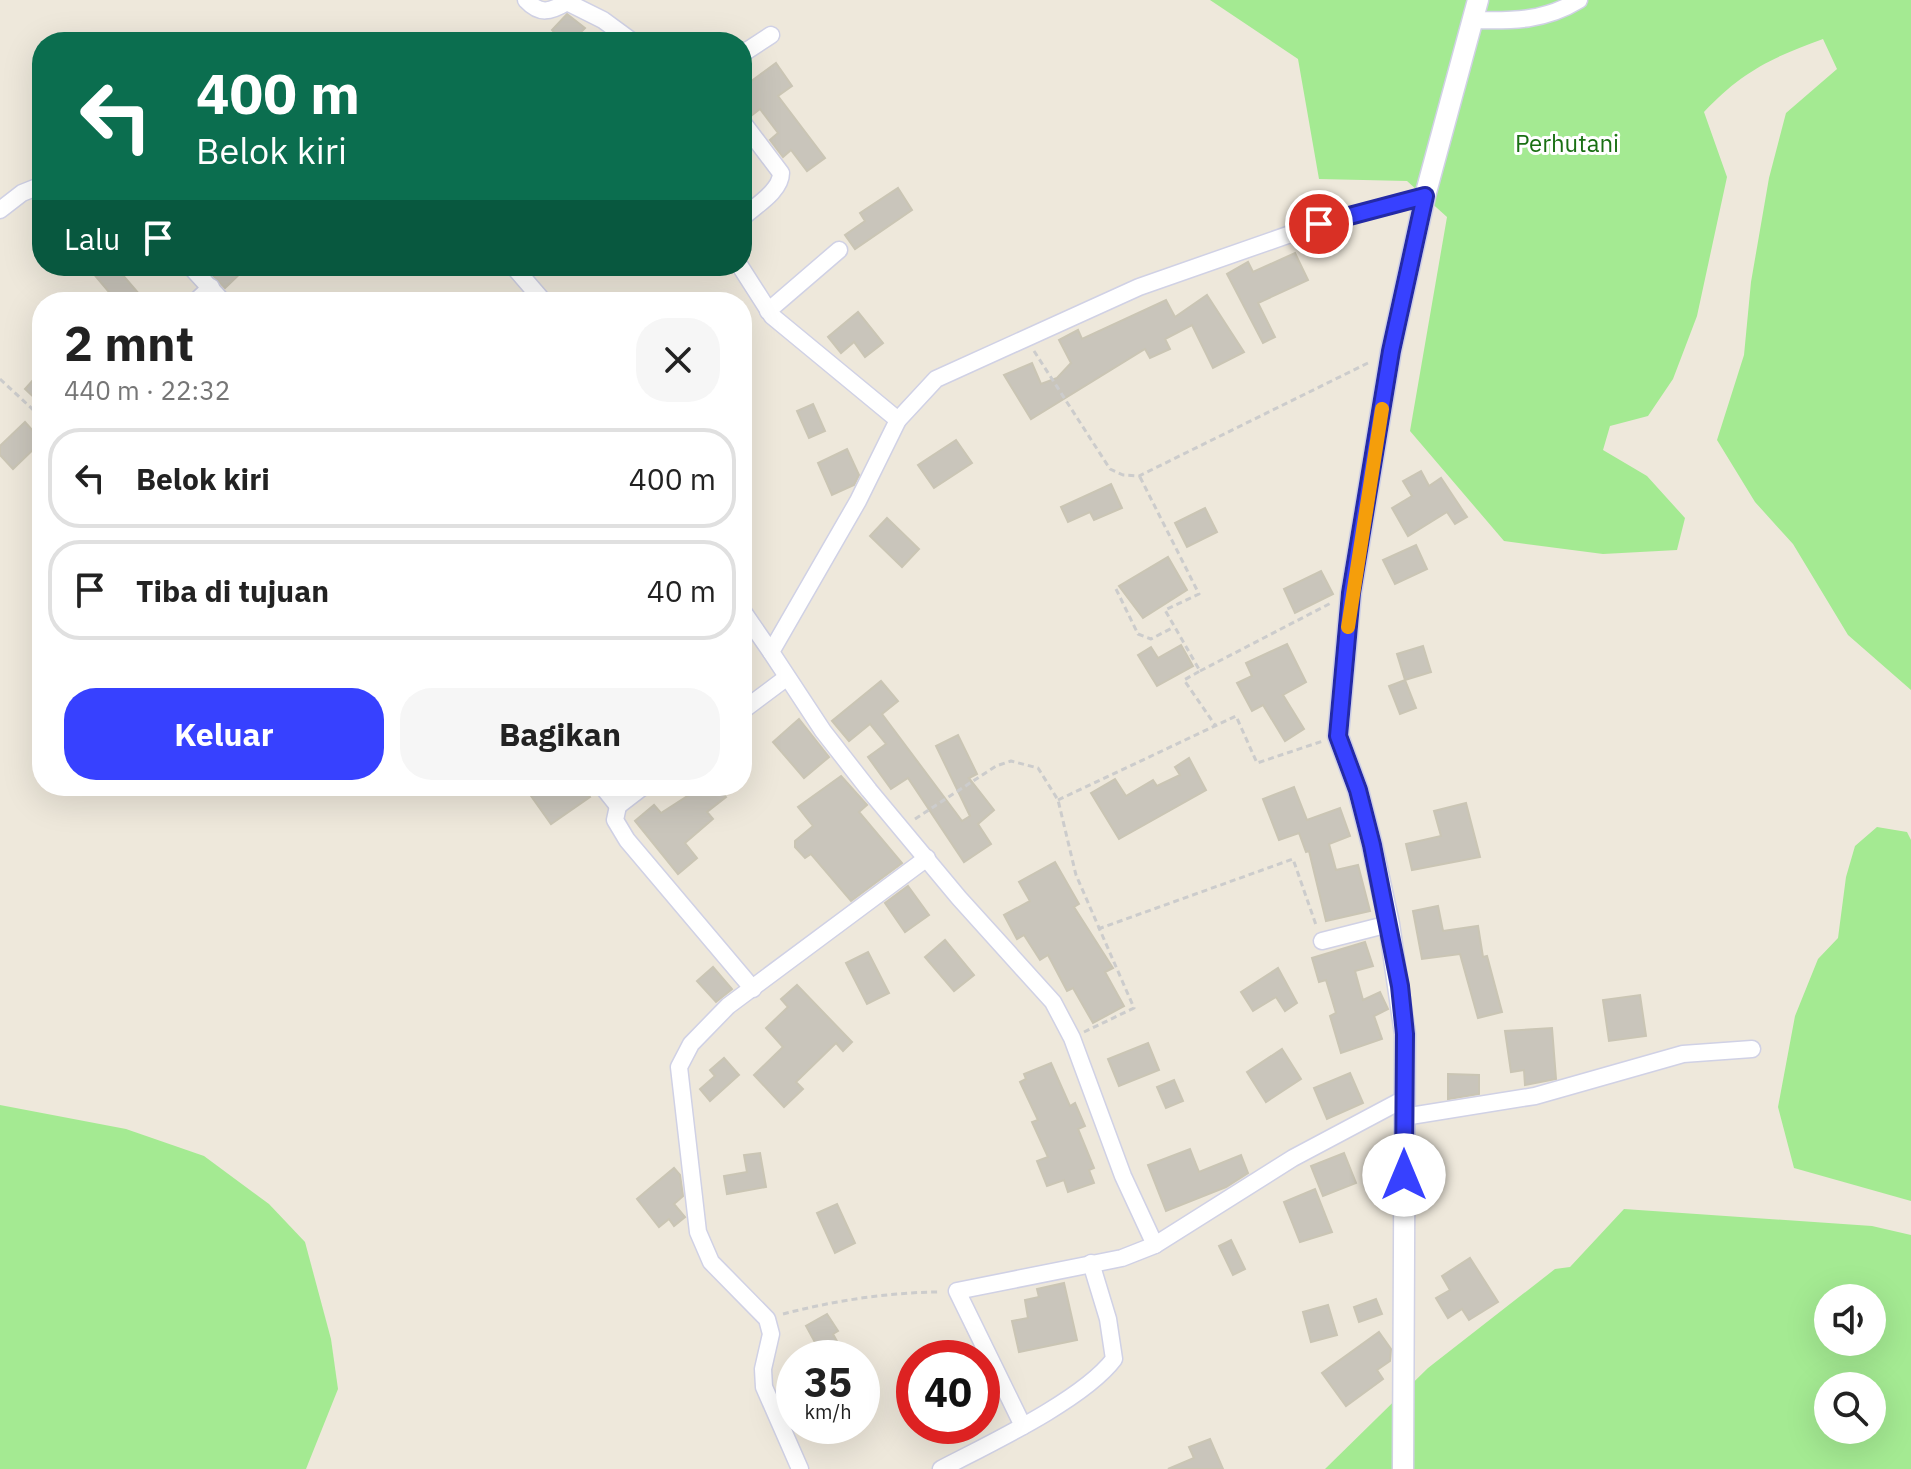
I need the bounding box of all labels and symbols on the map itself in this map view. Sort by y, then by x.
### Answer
park label: Perhutani [1515,127,1619,159]
pin [1285,190,1353,258]
position arrow [1362,1133,1446,1217]
speed limit sign: 40 [896,1340,1000,1444]

